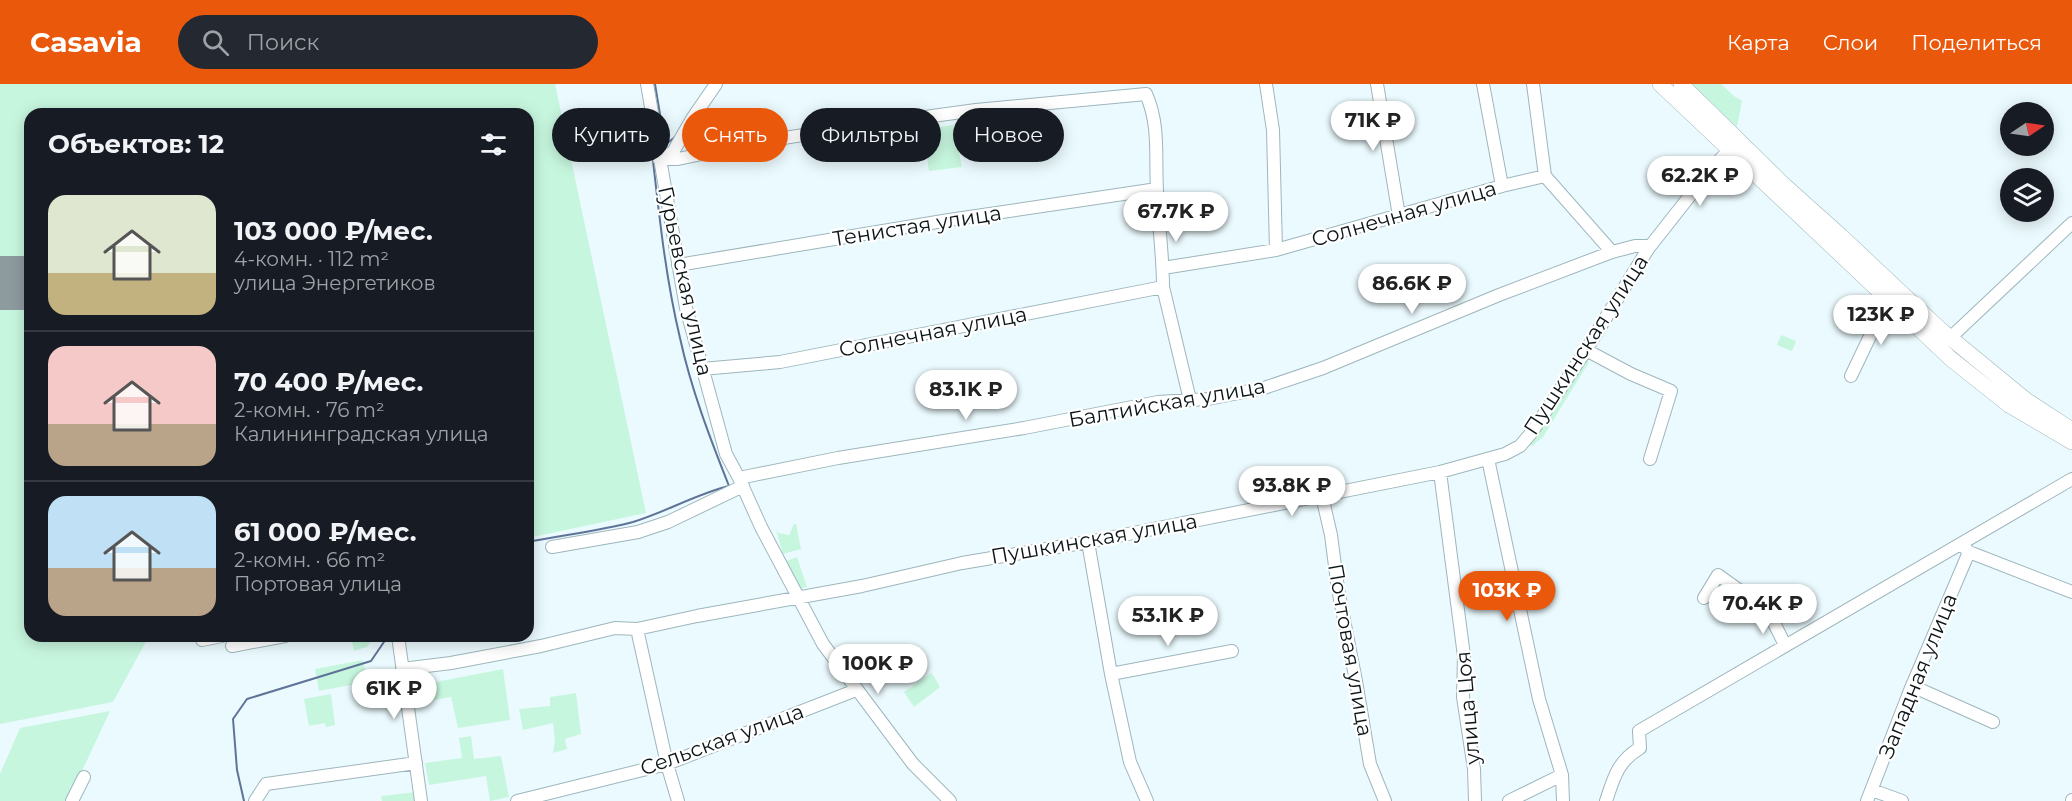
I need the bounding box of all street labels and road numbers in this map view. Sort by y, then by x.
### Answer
street label: Солнечная улица [1309,175,1499,252]
street label: Гурьевская улица [653,184,718,378]
street label: Тенистая улица [831,200,1003,251]
street label: Пушкинская улица [1518,250,1653,439]
street label: Солнечная улица [837,301,1029,362]
street label: Балтийская улица [1067,373,1267,432]
street label: Пушкинская улица [989,508,1199,569]
street label: Почтовая улица [1323,562,1378,738]
street label: Западная улица [1873,590,1962,762]
street label: улица Цоя [1450,650,1485,767]
street label: Сельская улица [637,698,807,781]

